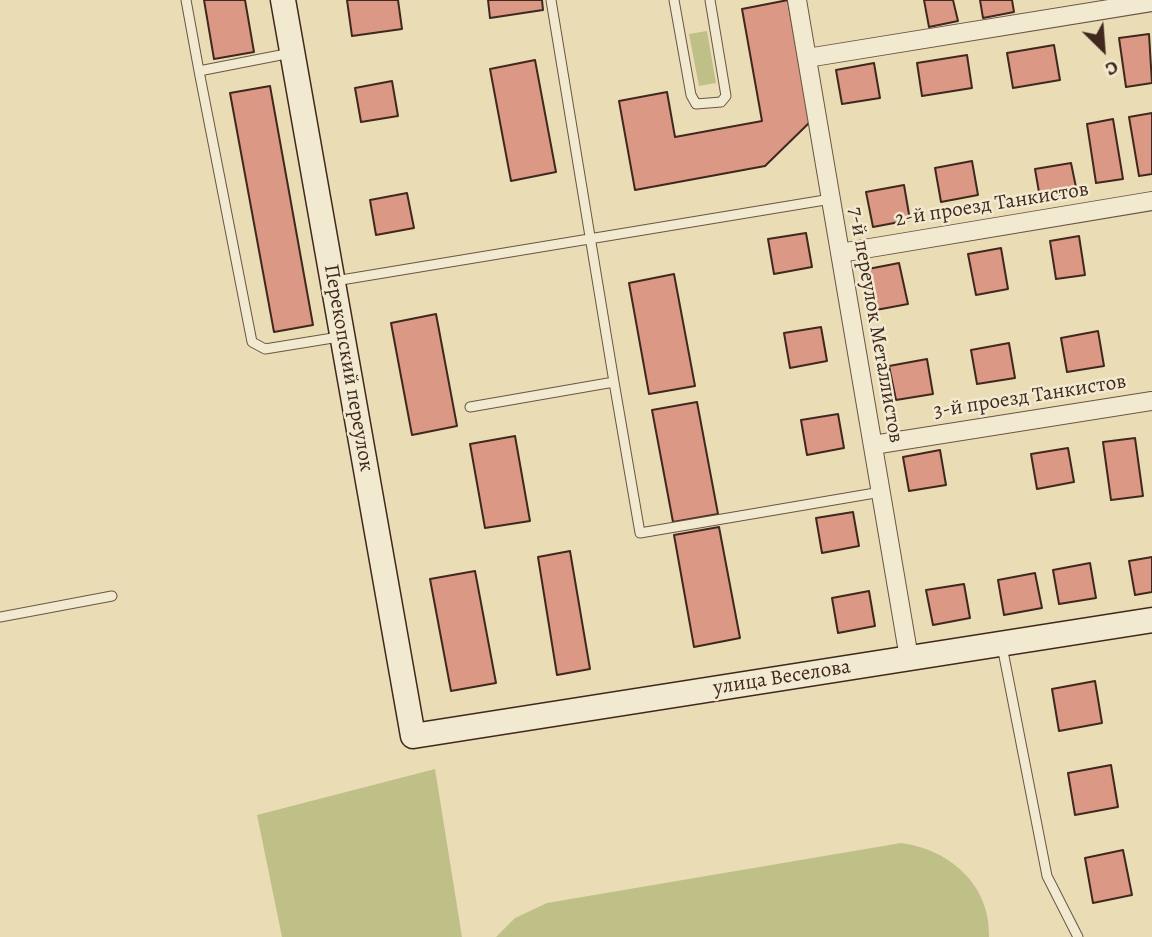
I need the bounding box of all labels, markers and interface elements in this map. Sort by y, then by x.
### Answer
north arrow [1068,14,1138,84]
text: С [1101,54,1123,82]
street label: 2-й проезд Танкистов [893,177,1091,233]
street label: 7-й переулок Металлистов [842,205,908,445]
street label: Перекопский переулок [317,262,379,474]
street label: 3-й проезд Танкистов [932,369,1128,425]
street label: улица Веселова [712,655,852,701]

